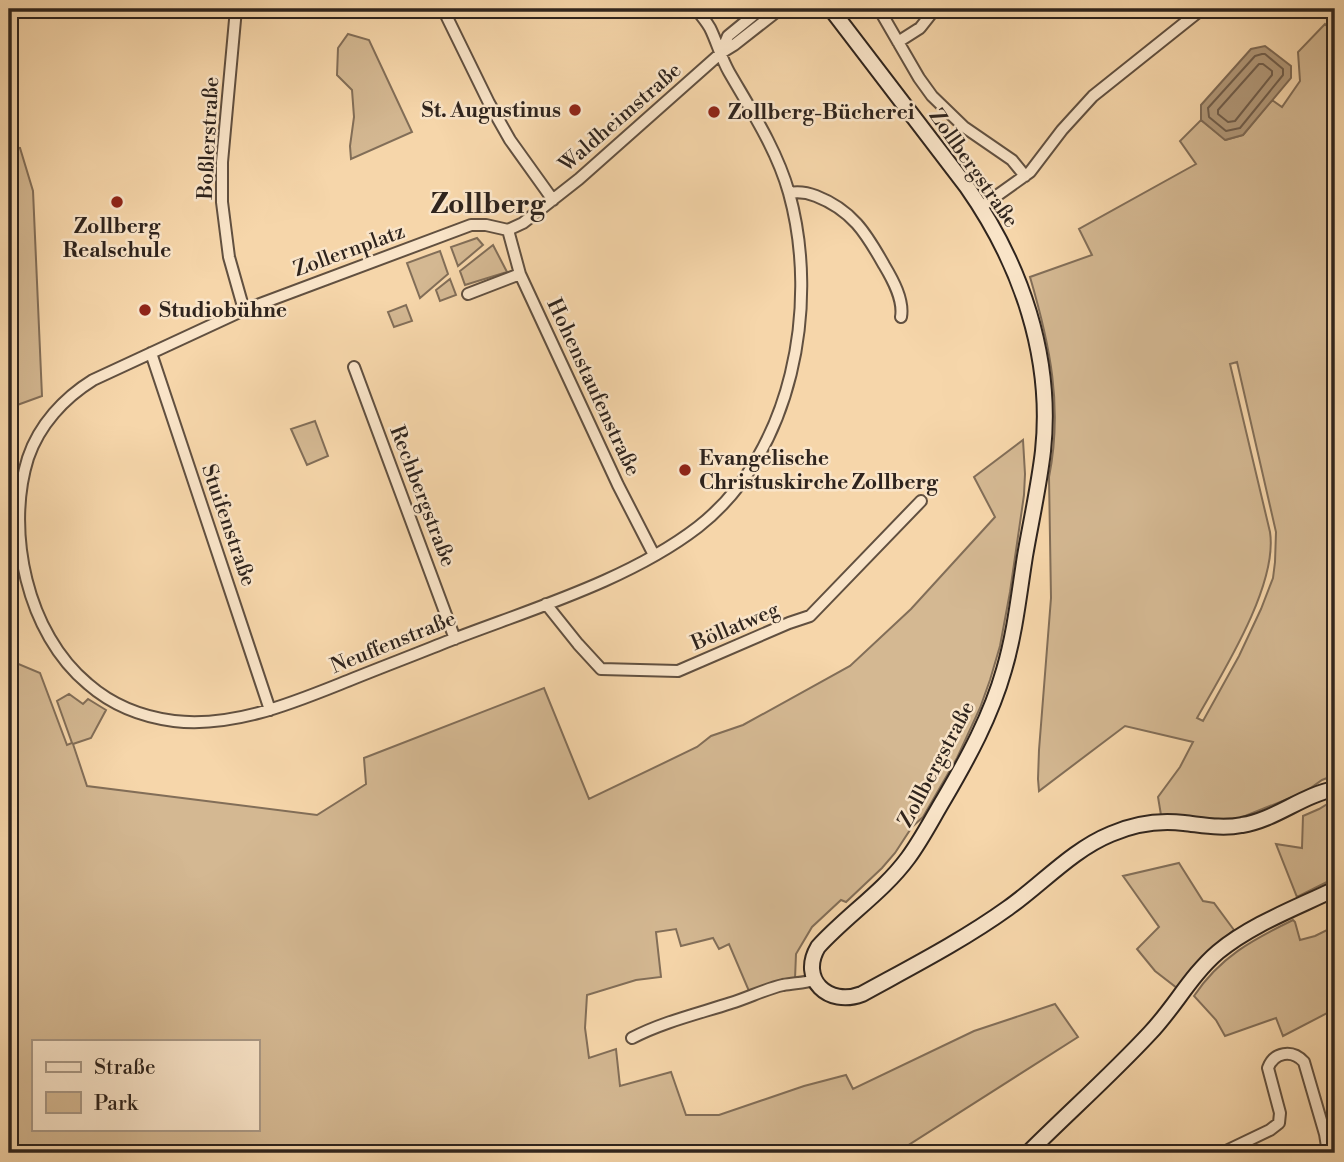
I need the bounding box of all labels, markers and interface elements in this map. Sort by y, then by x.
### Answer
street label: Waldheimstraße [553,58,687,179]
street label: Boßlerstraße [193,76,225,201]
place label: St. Augustinus [421,98,561,124]
place label: Zollberg-Bücherei [728,100,915,126]
marker: St. Augustinus [567,102,583,118]
marker: Zollberg-Bücherei [706,104,722,120]
street label: Zollbergstraße [923,104,1024,233]
district label: Zollberg [431,187,547,222]
marker: Zollberg Realschule [109,194,125,210]
place label: Zollberg Realschule [63,214,171,264]
street label: Zollernplatz [290,219,409,283]
street label: Hohenstaufenstraße [541,294,646,480]
place label: Studiobühne [159,298,287,324]
marker: Studiobühne [137,302,153,318]
street label: Rechbergstraße [383,422,461,571]
place label: Evangelische Christuskirche Zollberg [699,446,939,496]
street label: Stuifenstraße [195,461,261,590]
marker: Evangelische Christuskirche Zollberg [677,462,693,478]
street label: Böllatweg [687,597,783,657]
street label: Neuffenstraße [327,606,460,680]
street label: Zollbergstraße [893,697,981,832]
legend [32,1040,259,1130]
text: Straße [94,1055,156,1081]
text: Park [94,1091,139,1117]

